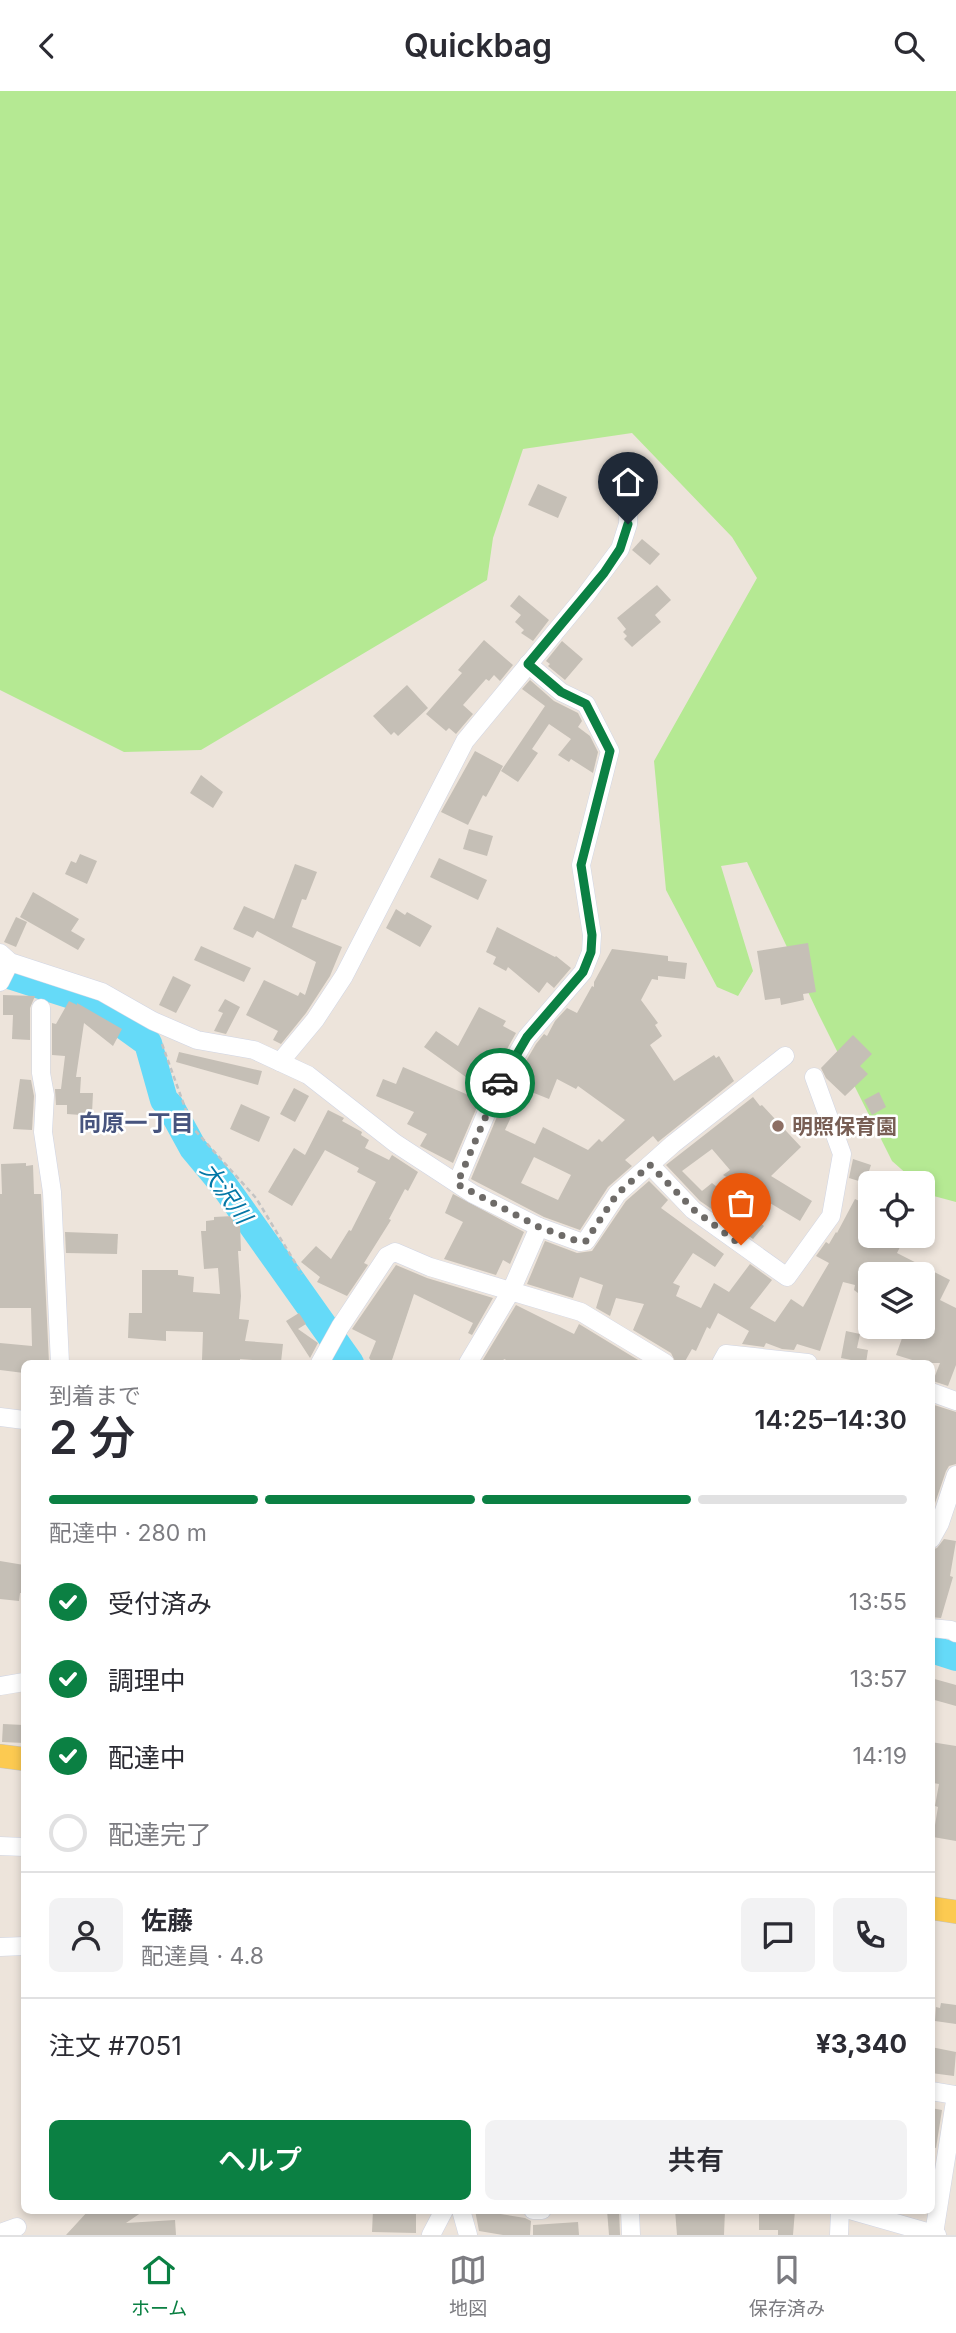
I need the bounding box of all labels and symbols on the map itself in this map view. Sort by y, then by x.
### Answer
pin [598,452,658,524]
courier [465,1048,535,1118]
district label: 向原一丁目 [79,1109,194,1137]
place label: 明照保育園 [792,1114,897,1139]
marker: 明照保育園 [770,1118,786,1134]
water label: 大沢川 [194,1157,259,1232]
pin [711,1173,771,1245]

